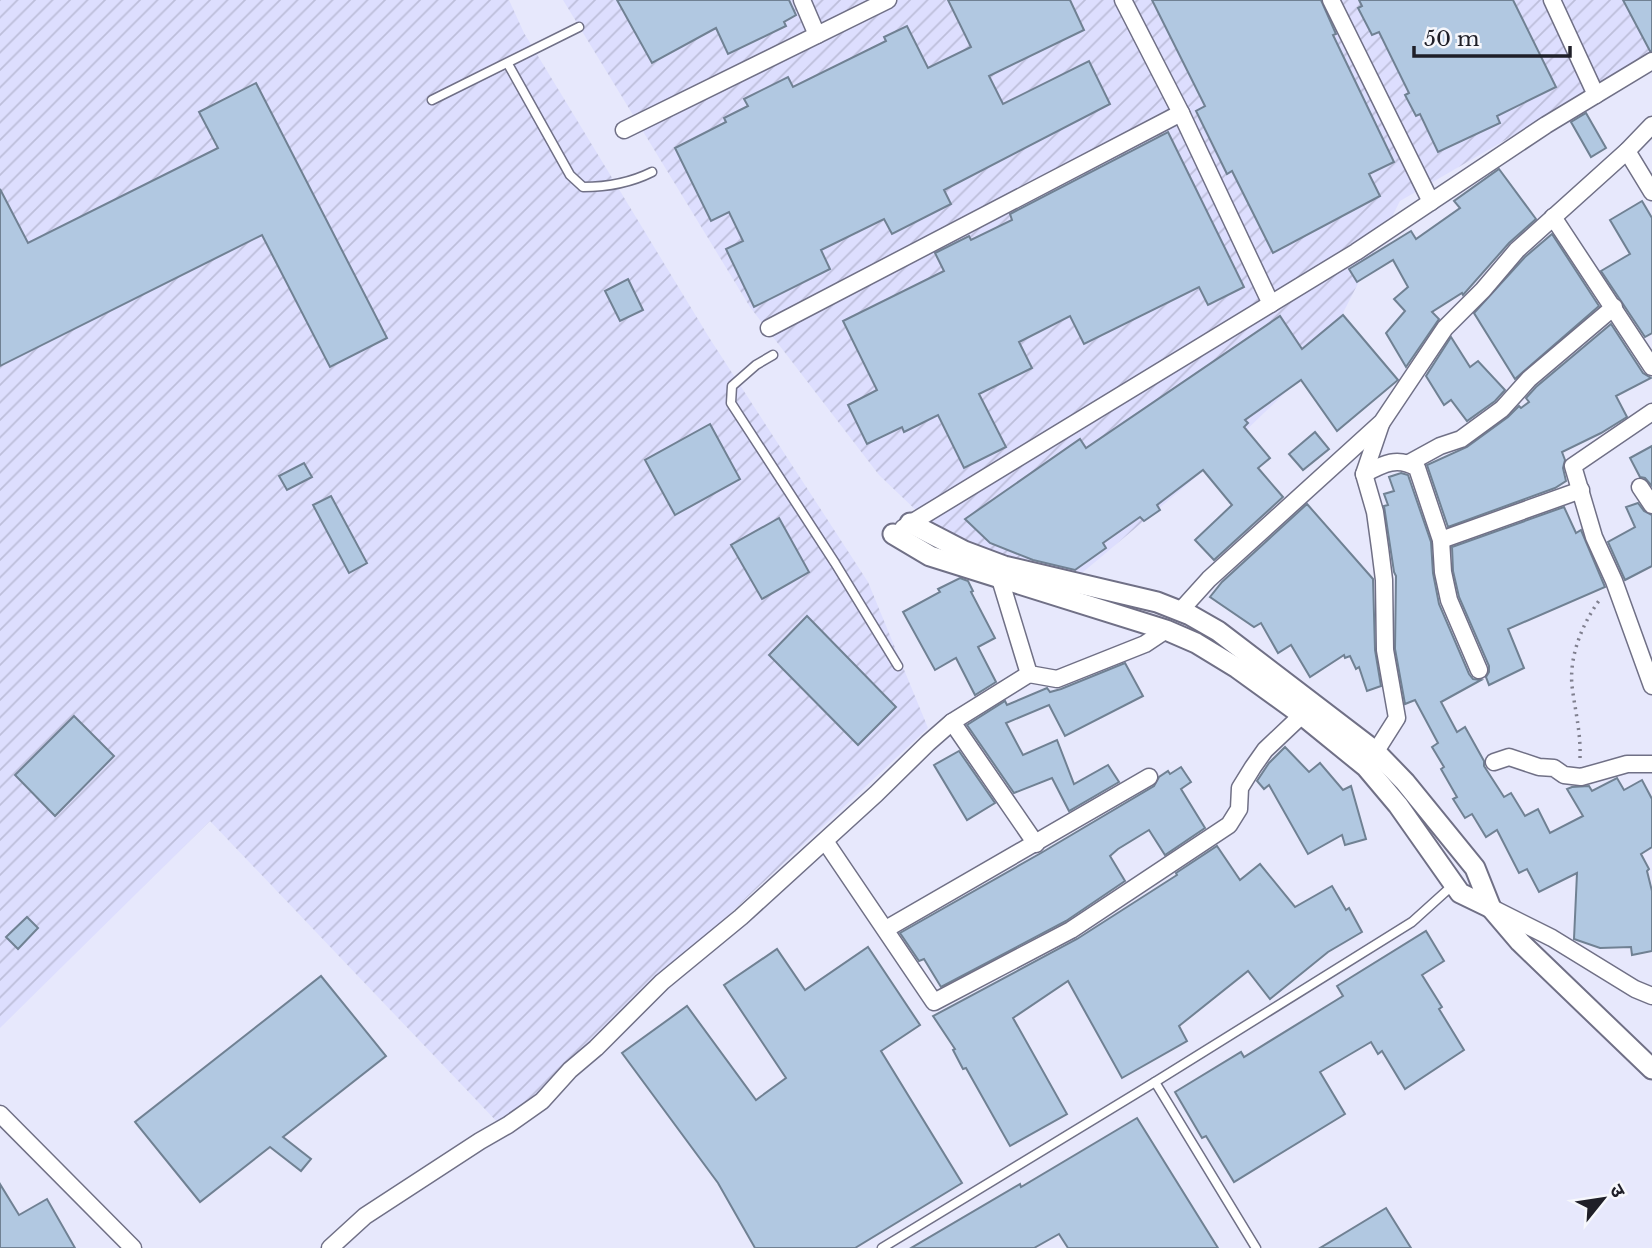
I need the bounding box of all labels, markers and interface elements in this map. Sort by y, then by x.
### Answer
scale bar [1414,14,1570,58]
text: 50 m [1424,26,1480,52]
north arrow [1568,1164,1638,1234]
text: उ [1605,1180,1630,1202]

